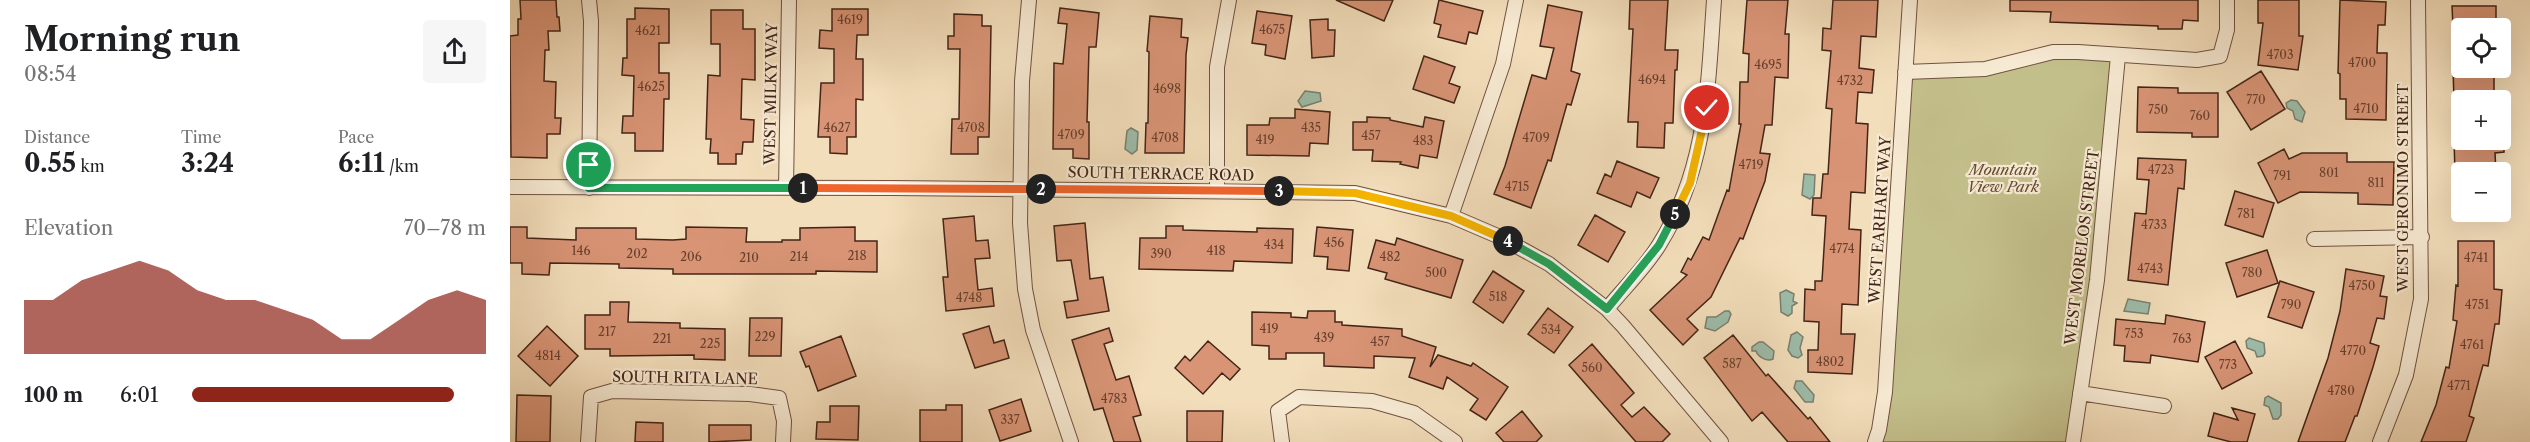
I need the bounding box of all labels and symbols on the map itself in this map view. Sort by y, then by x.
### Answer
house number: 4619 [837,12,863,27]
street label: WEST MILKY WAY [760,22,781,166]
house number: 4675 [1259,22,1285,37]
house number: 4621 [635,23,661,38]
house number: 4703 [2266,47,2294,62]
house number: 4700 [2348,55,2376,70]
house number: 4695 [1754,57,1782,72]
house number: 4694 [1638,72,1666,87]
house number: 4732 [1837,73,1863,88]
house number: 4625 [637,79,665,94]
house number: 4698 [1153,81,1181,96]
pin [1681,82,1732,133]
street label: WEST GERONIMO STREET [2393,83,2412,293]
house number: 770 [2246,92,2266,107]
house number: 4710 [2353,101,2379,116]
house number: 750 [2148,102,2168,117]
house number: 760 [2190,108,2210,123]
house number: 4627 [824,120,850,135]
house number: 4708 [957,120,985,135]
house number: 435 [1301,120,1321,135]
house number: 4709 [1057,127,1085,142]
house number: 457 [1361,128,1381,143]
house number: 4708 [1151,130,1179,145]
house number: 4709 [1522,130,1550,145]
house number: 419 [1255,132,1275,147]
house number: 483 [1413,133,1433,148]
street label: WEST EARHART WAY [1864,135,1895,305]
pin [563,139,614,190]
street label: WEST MORELOS STREET [2060,147,2103,347]
house number: 4719 [1739,157,1763,172]
park label: Mountain View Park [1967,160,2039,196]
street label: SOUTH TERRACE ROAD [1067,162,1255,185]
house number: 4723 [2148,162,2174,177]
house number: 801 [2319,165,2339,180]
house number: 791 [2273,168,2291,183]
pin: 1 [788,173,818,203]
pin: 2 [1026,174,1056,204]
house number: 811 [2367,175,2385,190]
pin: 3 [1264,176,1294,206]
house number: 4715 [1505,179,1529,194]
pin: 5 [1660,199,1690,229]
house number: 781 [2237,206,2255,221]
house number: 4733 [2141,217,2167,232]
pin: 4 [1493,226,1523,256]
house number: 456 [1324,235,1344,250]
house number: 434 [1264,237,1284,252]
house number: 4774 [1829,241,1855,256]
house number: 146 [571,243,591,258]
house number: 418 [1206,243,1226,258]
house number: 202 [626,246,648,261]
house number: 390 [1150,246,1172,261]
house number: 218 [847,248,867,263]
house number: 206 [680,249,702,264]
house number: 214 [790,249,809,264]
house number: 482 [1380,249,1401,264]
house number: 210 [739,250,759,265]
house number: 4741 [2464,250,2488,265]
house number: 4743 [2137,261,2163,276]
house number: 500 [1425,265,1447,280]
house number: 780 [2242,265,2262,280]
house number: 4750 [2349,278,2375,293]
house number: 518 [1489,289,1507,304]
house number: 4748 [956,290,982,305]
house number: 790 [2281,297,2301,312]
house number: 4751 [2465,297,2489,312]
house number: 419 [1259,321,1279,336]
house number: 534 [1541,322,1561,337]
house number: 217 [598,324,616,339]
house number: 753 [2124,326,2144,341]
house number: 229 [755,329,775,344]
house number: 439 [1314,330,1334,345]
house number: 221 [653,331,671,346]
house number: 763 [2172,331,2192,346]
house number: 457 [1370,334,1390,349]
house number: 225 [700,336,720,351]
house number: 4761 [2460,337,2484,352]
house number: 4770 [2340,343,2366,358]
house number: 4814 [535,348,561,363]
house number: 4802 [1816,354,1844,369]
house number: 587 [1722,356,1742,371]
house number: 773 [2219,357,2237,372]
house number: 560 [1581,360,1603,375]
street label: SOUTH RITA LANE [612,367,758,388]
house number: 4771 [2447,378,2471,393]
house number: 4780 [2327,383,2355,398]
house number: 4783 [1101,391,1127,406]
house number: 337 [1000,412,1020,427]

